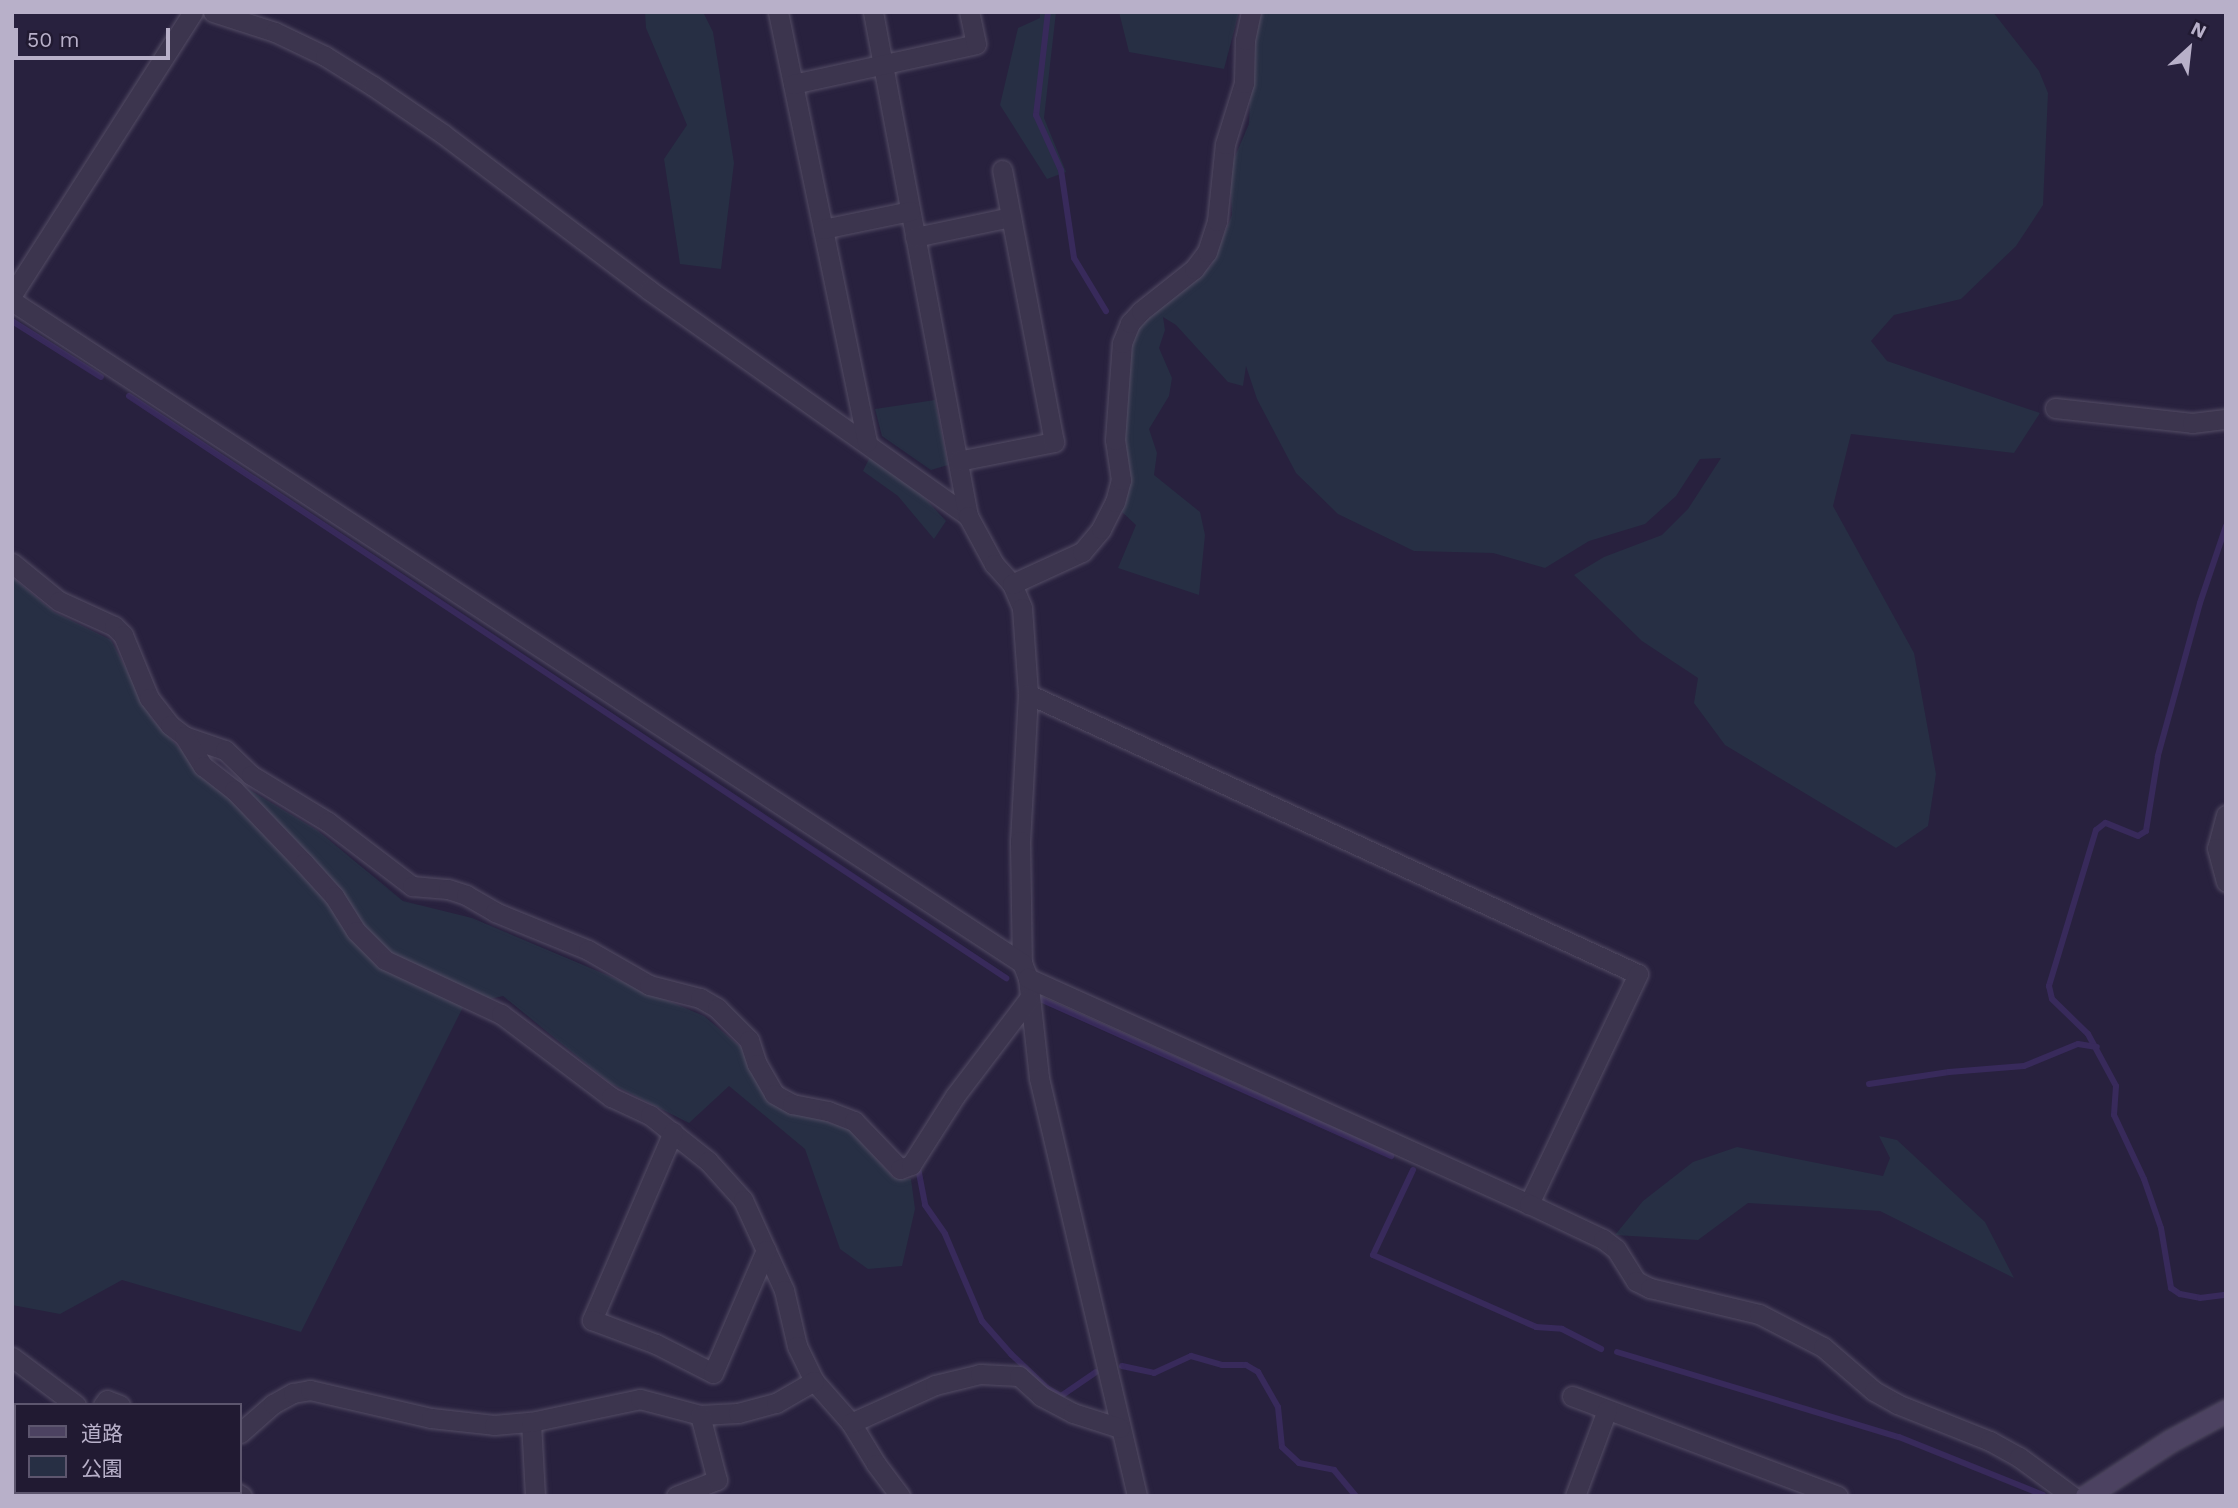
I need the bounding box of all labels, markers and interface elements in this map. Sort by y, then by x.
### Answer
scale bar [18,14,173,58]
north arrow [2154,14,2224,84]
text: N [2187,16,2210,43]
text: 50 m [27,27,79,52]
legend [14,1403,242,1494]
text: 道路 [81,1421,123,1446]
text: 公園 [81,1456,123,1481]

